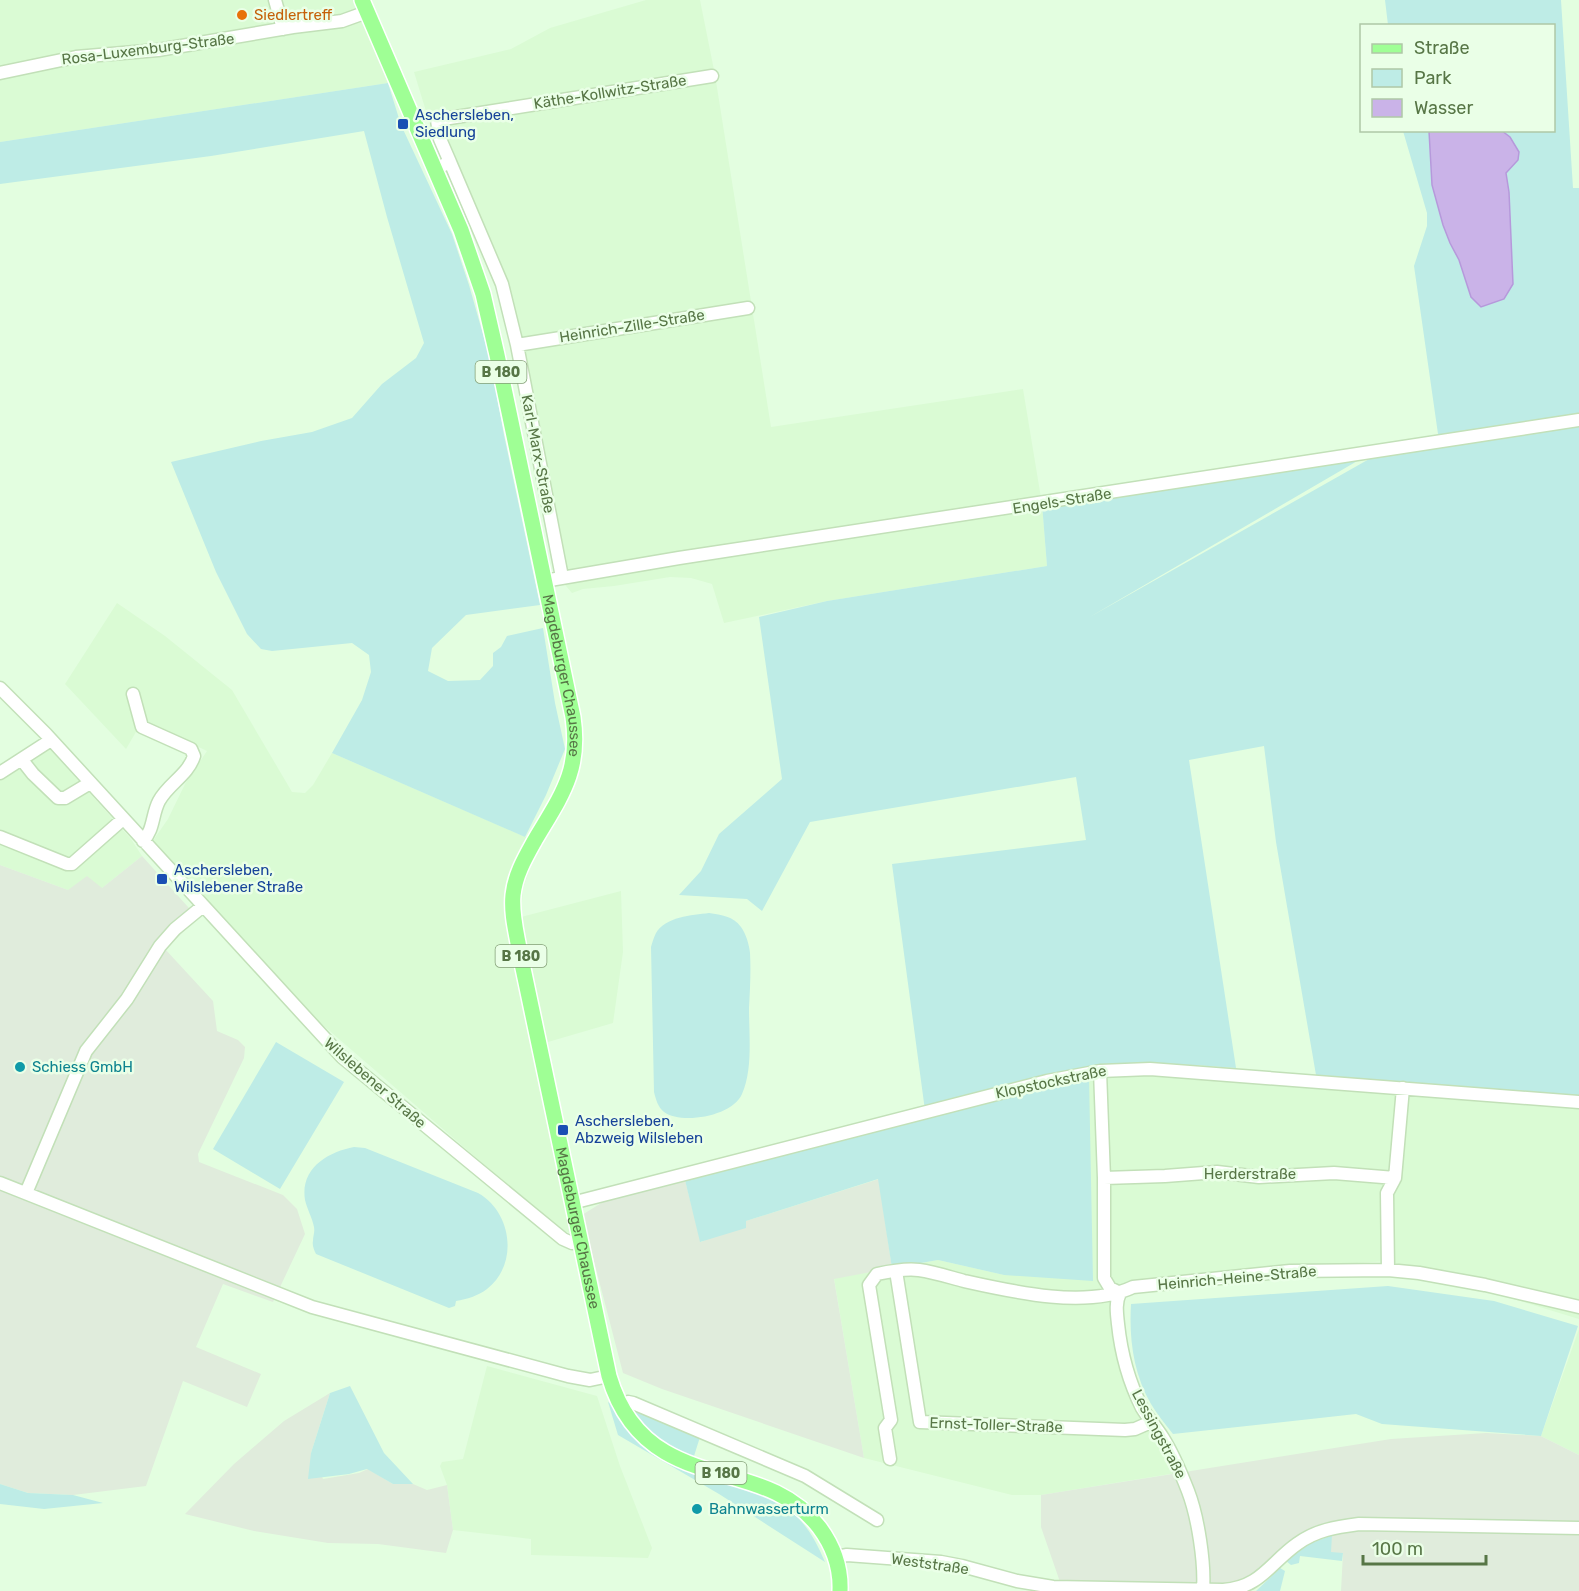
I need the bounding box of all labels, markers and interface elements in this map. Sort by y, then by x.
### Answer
place label: Siedlertreff [254,6,333,24]
marker: Siedlertreff [235,8,249,22]
legend [1360,24,1555,132]
street label: Rosa-Luxemburg-Straße [61,29,235,69]
text: Straße [1414,37,1470,59]
text: Park [1414,67,1452,89]
street label: Käthe-Kollwitz-Straße [532,71,688,113]
text: Wasser [1414,97,1473,119]
place label: Aschersleben, Siedlung [415,106,514,141]
marker: Aschersleben, Siedlung [396,117,410,131]
street label: Heinrich-Zille-Straße [558,306,706,346]
road number: B 180 [476,361,526,383]
street label: Karl-Marx-Straße [518,393,558,515]
street label: Engels-Straße [1011,484,1113,518]
street label: Magdeburger Chaussee [538,593,584,758]
place label: Aschersleben, Wilslebener Straße [174,861,303,896]
marker: Aschersleben, Wilslebener Straße [155,872,169,886]
road number: B 180 [496,945,546,967]
street label: Wilslebener Straße [320,1034,430,1132]
place label: Schiess GmbH [32,1058,133,1076]
marker: Schiess GmbH [13,1060,27,1074]
street label: Klopstockstraße [994,1061,1108,1103]
place label: Aschersleben, Abzweig Wilsleben [575,1112,703,1147]
marker: Aschersleben, Abzweig Wilsleben [556,1123,570,1137]
street label: Magdeburger Chaussee [552,1145,604,1310]
street label: Herderstraße [1204,1165,1296,1183]
street label: Heinrich-Heine-Straße [1157,1262,1317,1294]
street label: Lessingstraße [1128,1386,1190,1482]
street label: Ernst-Toller-Straße [929,1414,1063,1436]
road number: B 180 [696,1462,746,1484]
place label: Bahnwasserturm [709,1500,829,1518]
marker: Bahnwasserturm [690,1502,704,1516]
scale bar [1363,1528,1486,1566]
text: 100 m [1372,1538,1423,1560]
street label: Weststraße [890,1550,970,1578]

